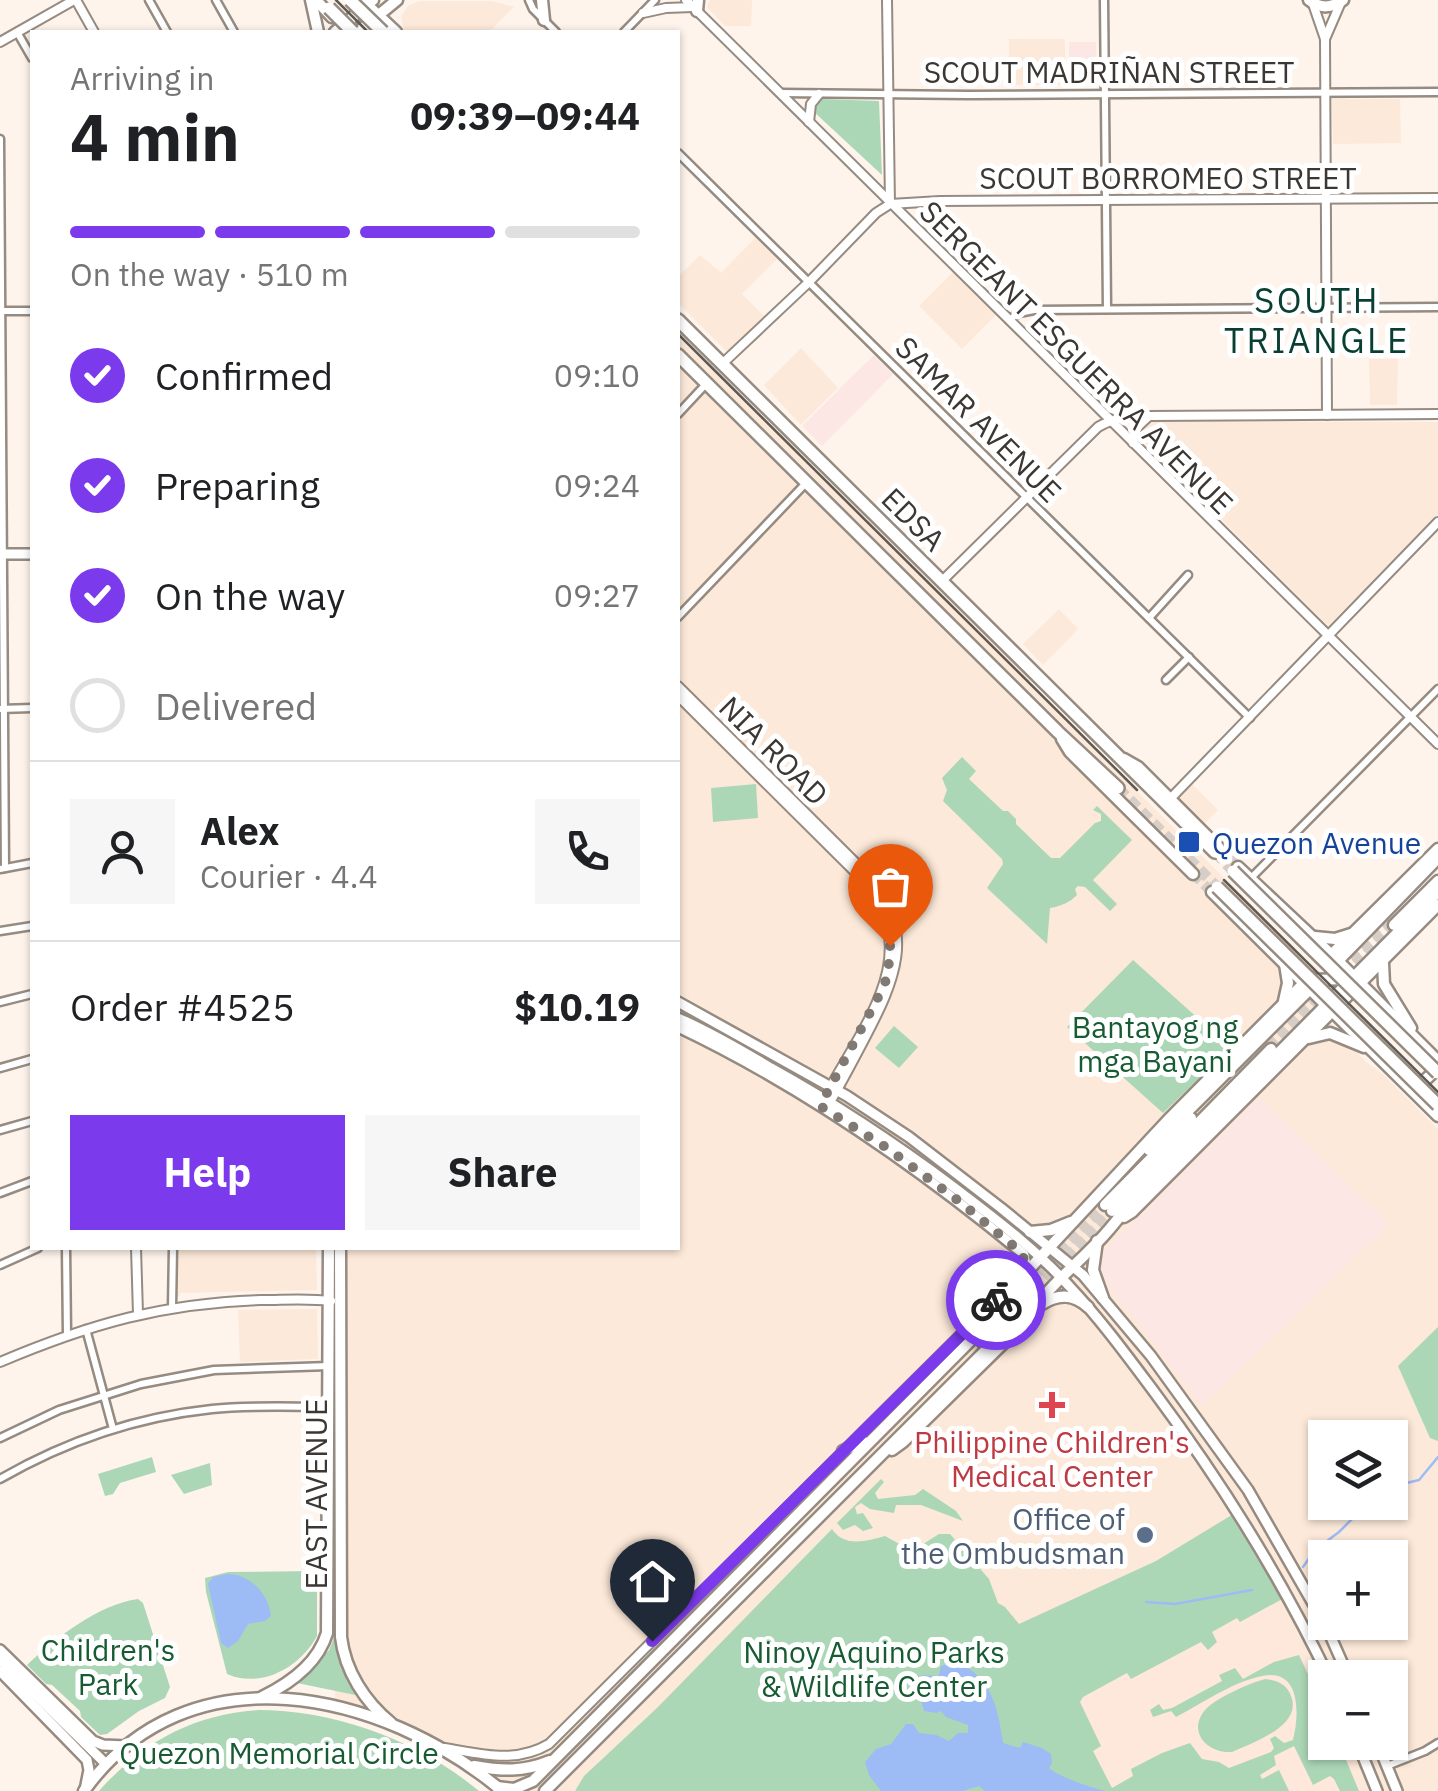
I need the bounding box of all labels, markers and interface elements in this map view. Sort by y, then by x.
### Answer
street label: SCOUT MADRIÑAN STREET [924,52,1294,91]
text: Arriving in [70,57,215,99]
text: 09:39–09:44 [410,91,640,140]
text: 4 min [70,94,240,179]
street label: SCOUT BORROMEO STREET [979,158,1357,197]
street label: SERGEANT ESGUERRA AVENUE [912,192,1242,522]
text: On the way · 510 m [70,253,349,295]
district label: SOUTH TRIANGLE [1224,277,1410,363]
street label: SAMAR AVENUE [888,328,1070,510]
icon: check [70,348,125,403]
text: Confirmed [155,351,333,400]
text: 09:10 [554,354,640,396]
icon: check [70,458,125,513]
text: Preparing [155,461,320,510]
text: 09:24 [554,464,640,506]
street label: EDSA [874,479,954,559]
icon: check [70,568,125,623]
text: On the way [155,571,345,620]
text: 09:27 [554,574,640,616]
text: Delivered [155,681,317,730]
street label: NIA ROAD [711,687,837,813]
button: person [70,799,175,904]
button: phone [535,799,640,904]
text: Alex [200,806,280,855]
place label: Quezon Avenue [1212,823,1421,862]
marker: Quezon Avenue [1176,829,1202,855]
pin [848,844,933,947]
text: Courier · 4.4 [200,855,378,897]
icon: bag [863,859,918,914]
text: Order #4525 [70,982,295,1031]
text: $10.19 [514,982,640,1031]
park label: Bantayog ng mga Bayani [1072,1007,1238,1080]
button: Help [70,1115,345,1230]
button: Share [365,1115,640,1230]
courier [946,1250,1046,1350]
icon: bike [969,1273,1024,1328]
marker: Philippine Children's Medical Center [1039,1392,1065,1418]
street label: EAST AVENUE [296,1399,335,1589]
map controls [1308,1420,1408,1760]
button: layers [1308,1420,1408,1520]
place label: Philippine Children's Medical Center [914,1422,1190,1495]
place label: Office of the Ombudsman [901,1499,1125,1572]
marker: Office of the Ombudsman [1134,1524,1156,1546]
pin [610,1539,695,1642]
button: + [1308,1540,1408,1640]
icon: home [625,1554,680,1609]
park label: Children's Park [41,1630,175,1703]
park label: Ninoy Aquino Parks & Wildlife Center [743,1632,1005,1705]
button: − [1308,1660,1408,1760]
park label: Quezon Memorial Circle [119,1733,439,1772]

